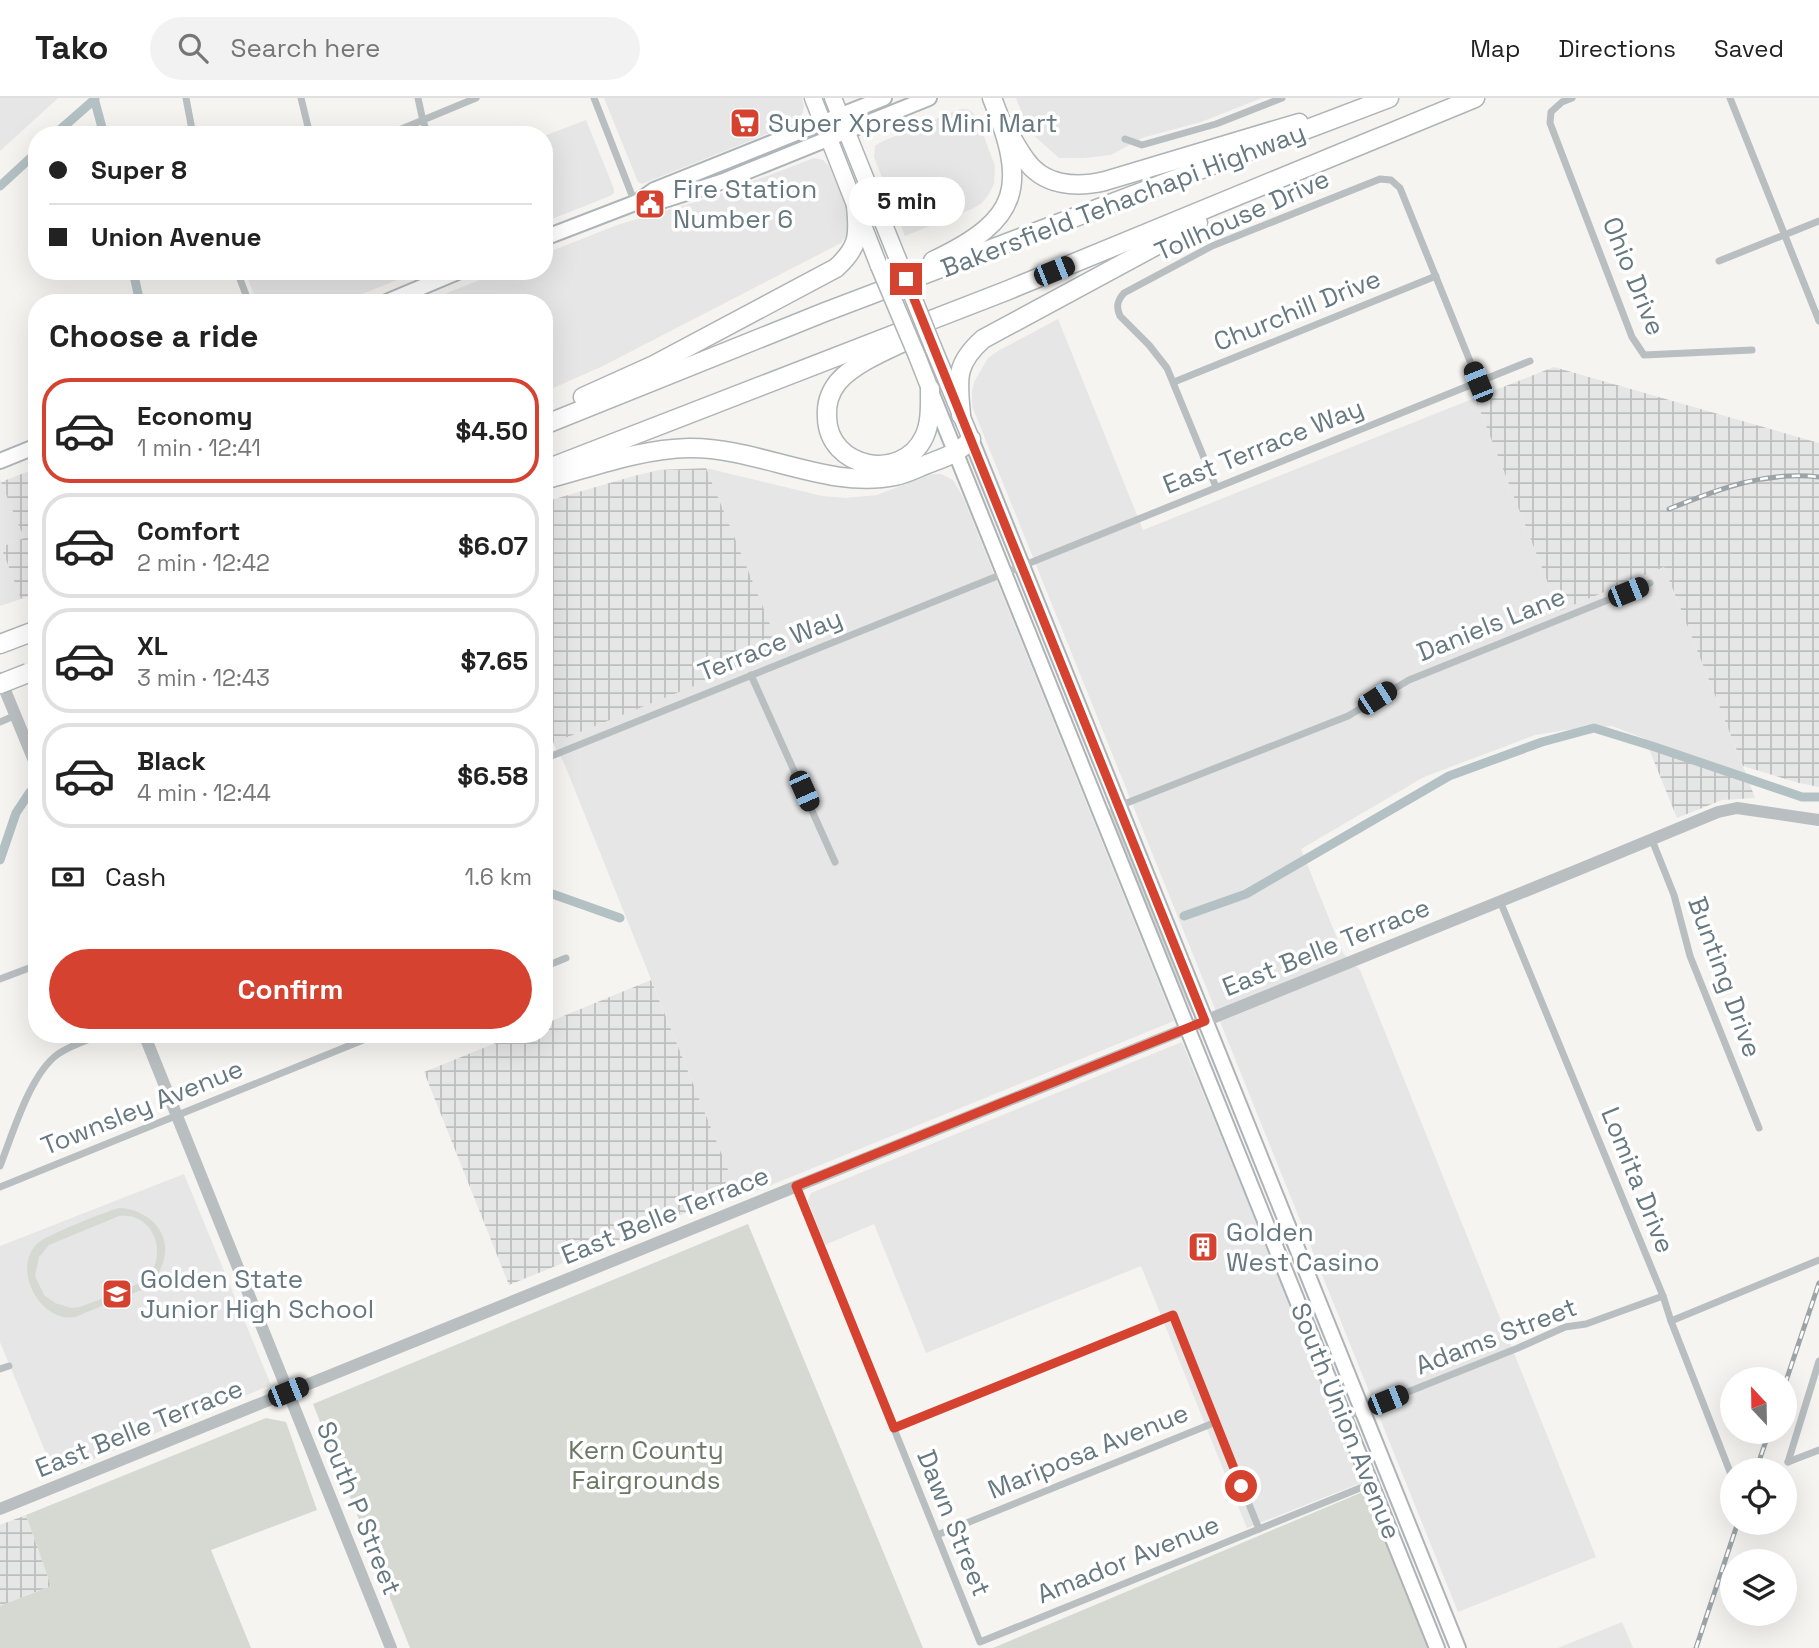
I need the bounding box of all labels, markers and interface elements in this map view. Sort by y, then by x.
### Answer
search box [150,17,640,80]
text: Tako [35,27,108,69]
icon: search [174,29,212,67]
text: Search here [230,31,380,65]
text: Map [1470,33,1520,64]
text: Directions [1558,33,1676,64]
text: Saved [1714,33,1784,64]
supermarket icon: Super Xpress Mini Mart [728,106,762,140]
place label: Super Xpress Mini Mart [768,106,1058,140]
street label: Bakersfield Tehachapi Highway [936,115,1310,285]
text: Super 8 [91,153,187,187]
street label: Tollhouse Drive [1149,161,1335,269]
place label: Fire Station Number 6 [673,172,817,236]
callout: 5 min [848,178,964,226]
text: 5 min [877,186,937,216]
public building icon: Fire Station Number 6 [633,187,667,221]
street label: Ohio Drive [1595,212,1673,340]
text: Union Avenue [91,220,262,254]
car [1031,253,1078,289]
street label: Churchill Drive [1208,261,1386,359]
route end [890,263,922,295]
text: Choose a ride [49,316,259,356]
car [1461,359,1496,405]
street label: East Terrace Way [1158,390,1368,502]
icon: car [53,399,116,462]
text: Economy [137,399,253,433]
text: $4.50 [456,414,528,448]
text: 1 min · 12:41 [137,433,261,463]
icon: car [53,514,116,577]
text: Comfort [137,514,240,548]
text: $6.07 [458,529,528,563]
text: 2 min · 12:42 [137,548,270,578]
car [1605,574,1652,610]
street label: Daniels Lane [1412,579,1570,669]
street label: Terrace Way [693,601,847,689]
icon: car [53,629,116,692]
text: XL [137,629,168,663]
text: $7.65 [460,644,528,678]
text: 3 min · 12:43 [137,663,270,693]
car [1354,678,1401,718]
icon: car [53,744,116,807]
text: Black [137,744,206,778]
text: $6.58 [457,759,528,793]
car [786,768,823,814]
text: 4 min · 12:44 [137,778,271,808]
icon: cash [49,858,87,896]
text: Cash [105,860,166,894]
text: 1.6 km [465,862,532,892]
street label: East Belle Terrace [1217,890,1435,1004]
street label: Bunting Drive [1680,892,1770,1062]
button: Confirm [49,949,532,1029]
street label: Townsley Avenue [36,1051,248,1163]
street label: Lomita Drive [1593,1102,1683,1258]
street label: East Belle Terrace [556,1158,774,1272]
place label: Golden West Casino [1226,1215,1379,1279]
building icon: Golden West Casino [1186,1230,1220,1264]
place label: Golden State Junior High School [140,1262,374,1326]
school or university icon: Golden State Junior High School [100,1277,134,1311]
street label: Adams Street [1410,1290,1582,1382]
street label: South Union Avenue [1283,1298,1409,1544]
north arrow [1720,1367,1797,1444]
map controls [1720,1367,1797,1626]
street label: East Belle Terrace [30,1371,248,1485]
car [265,1374,312,1410]
car [1365,1382,1412,1418]
street label: Mariposa Avenue [983,1395,1193,1507]
street label: South P Street [309,1416,409,1600]
park label: Kern County Fairgrounds [568,1433,724,1497]
street label: Dawn Street [909,1445,999,1601]
button: locate [1720,1458,1797,1535]
route start [1225,1470,1257,1502]
street label: Amador Avenue [1032,1507,1224,1611]
button: layers [1720,1549,1797,1626]

